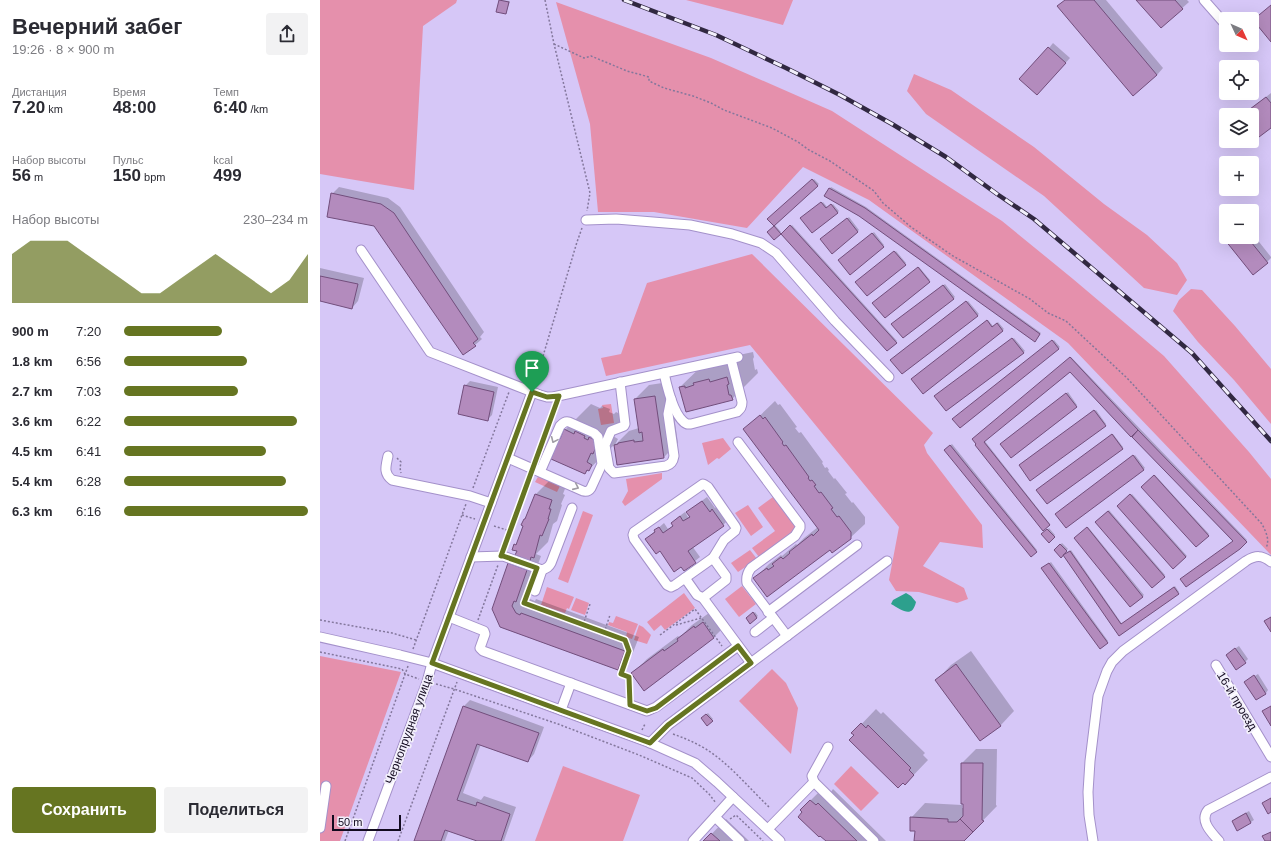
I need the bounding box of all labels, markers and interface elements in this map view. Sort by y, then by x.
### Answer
north arrow [1219,12,1259,52]
map controls [1219,12,1259,244]
button: share [266,13,308,55]
text: Вечерний забег [12,14,182,39]
text: 19:26 · 8 × 900 m [12,42,114,57]
button: locate [1219,60,1259,100]
text: Дистанция [12,86,67,98]
text: Время [113,86,146,98]
text: Темп [213,86,239,98]
text: 7.20 [12,98,45,117]
text: 48:00 [113,98,156,117]
text: 6:40 [213,98,247,117]
text: km [45,103,63,115]
text: /km [247,103,268,115]
button: layers [1219,108,1259,148]
text: Набор высоты [12,154,86,166]
text: Пульс [113,154,143,166]
text: kcal [213,154,233,166]
button: + [1219,156,1259,196]
text: 56 [12,166,31,185]
text: 150 [113,166,141,185]
text: 499 [213,166,242,185]
text: m [31,171,43,183]
text: bpm [141,171,166,183]
button: − [1219,204,1259,244]
text: Набор высоты [12,212,99,227]
text: 230–234 m [243,212,308,227]
text: 900 m [12,324,49,339]
text: 7:20 [76,324,101,339]
pin [515,351,549,392]
text: 1.8 km [12,354,52,369]
text: 6:56 [76,354,101,369]
icon: arrive [521,357,543,379]
text: 2.7 km [12,384,52,399]
text: 7:03 [76,384,101,399]
text: 3.6 km [12,414,52,429]
text: 6:22 [76,414,101,429]
one-way arrow [551,435,559,443]
text: 4.5 km [12,444,52,459]
text: 6:41 [76,444,101,459]
text: 5.4 km [12,474,52,489]
text: 6:28 [76,474,101,489]
one-way arrow [572,483,579,491]
text: 6.3 km [12,504,52,519]
text: 6:16 [76,504,101,519]
street label: 16-й проезд [1214,669,1260,733]
street label: Чернопрудная улица [383,672,436,786]
button: Сохранить [12,787,156,833]
button: Поделиться [164,787,308,833]
scale bar [332,813,401,832]
text: 50 m [338,816,362,828]

